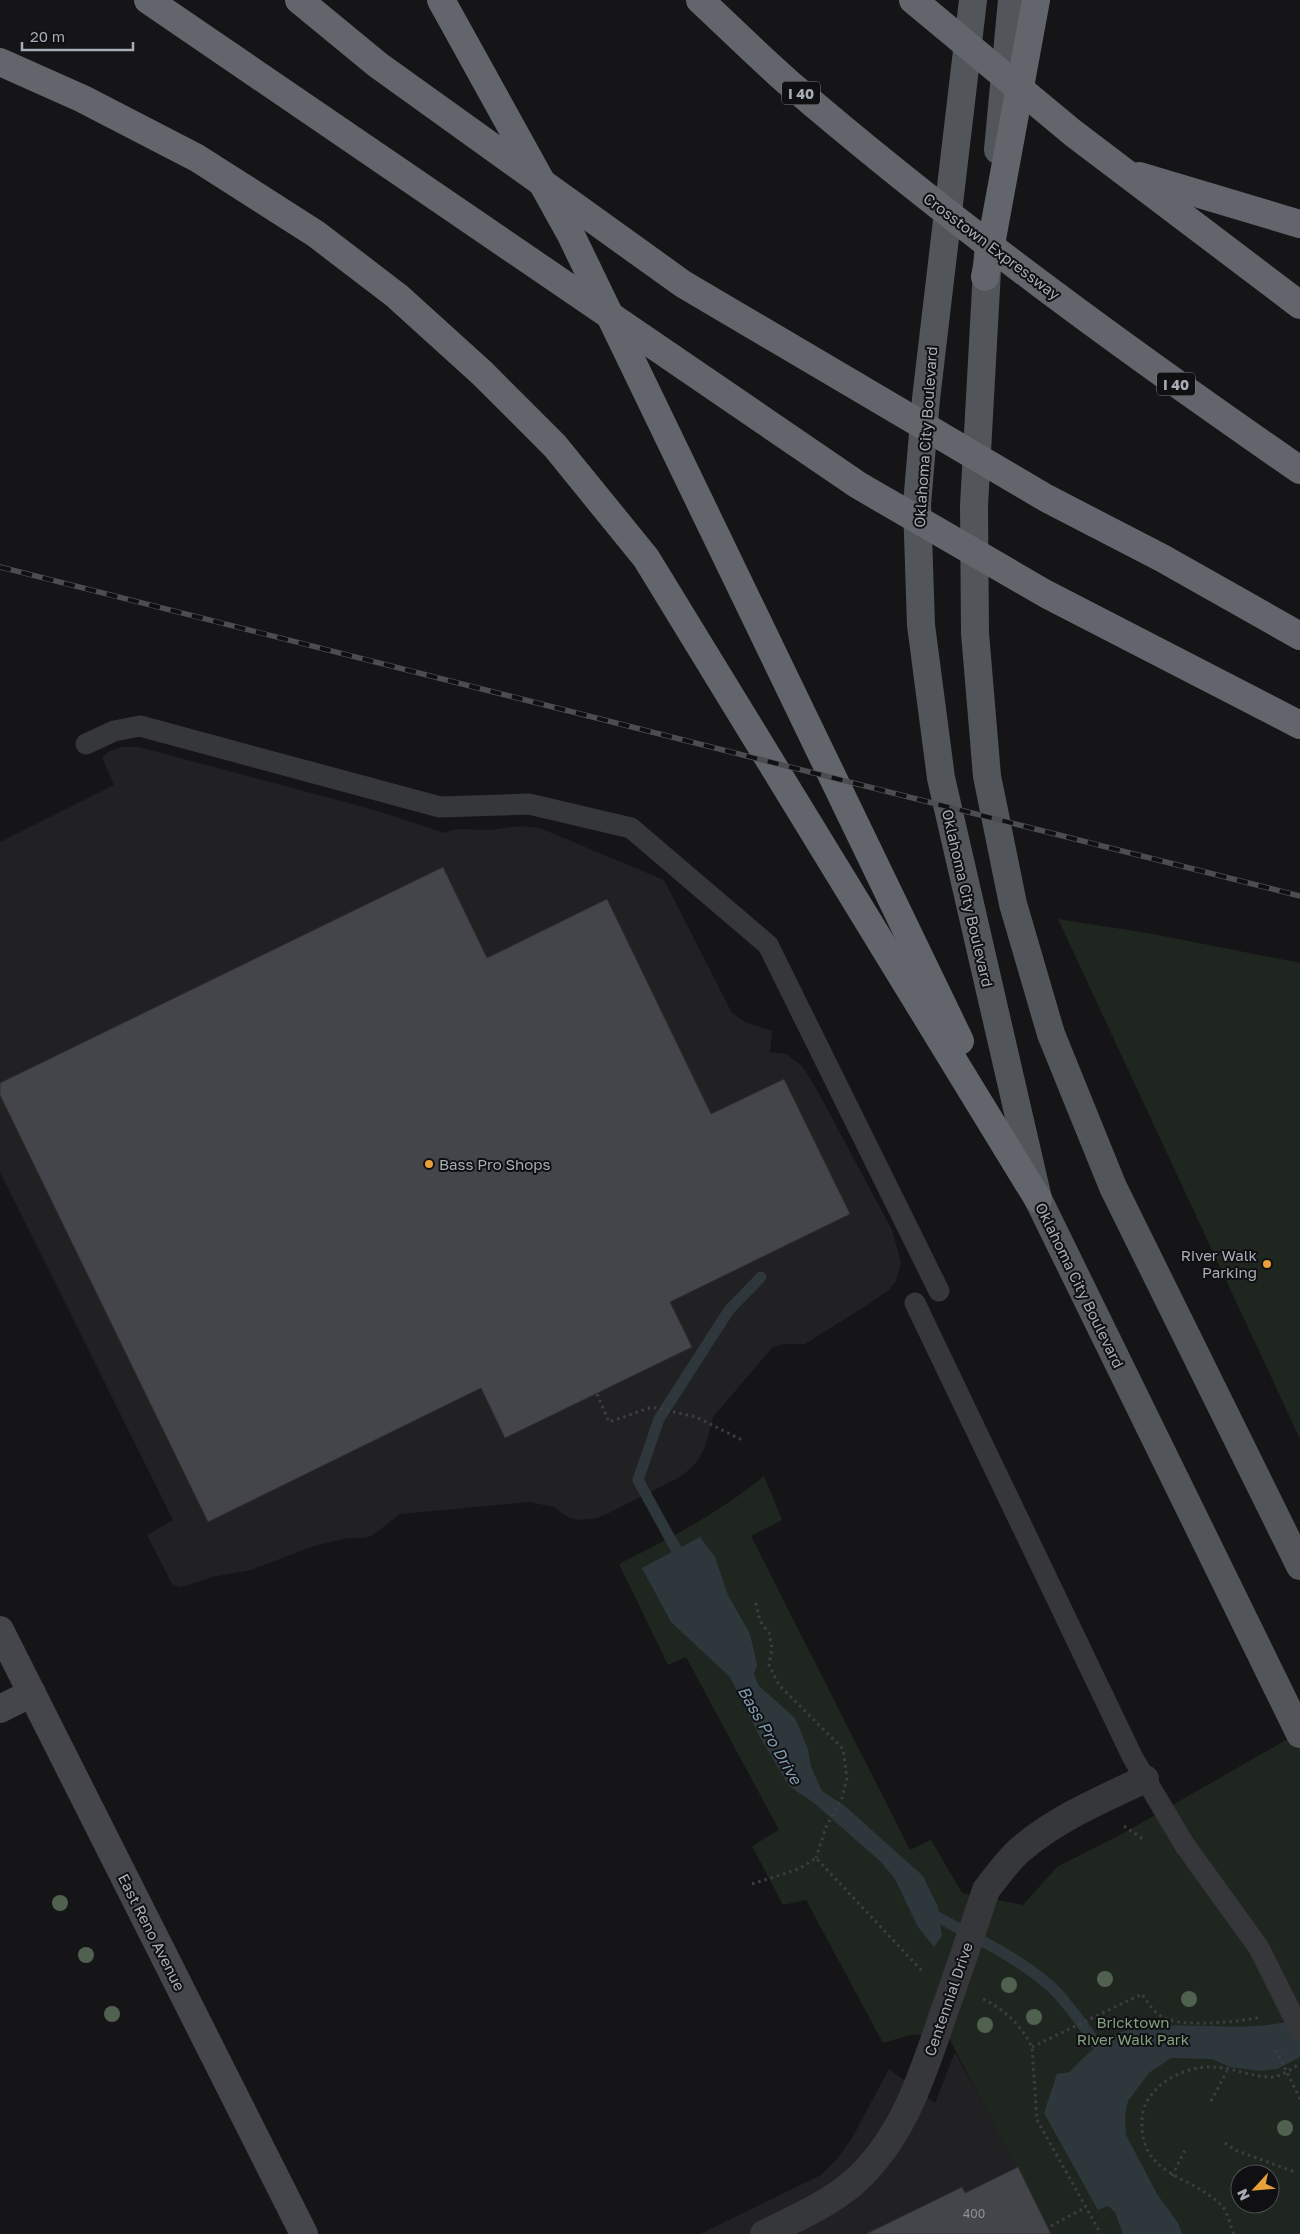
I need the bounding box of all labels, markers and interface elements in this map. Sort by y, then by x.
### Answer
scale bar [22,20,134,52]
text: 20 m [30,27,65,45]
road number: I 40 [782,82,820,105]
street label: Crosstown Expressway [920,189,1064,304]
street label: Oklahoma City Boulevard [910,346,940,528]
road number: I 40 [1157,372,1195,396]
street label: Oklahoma City Boulevard [939,807,997,989]
place label: Bass Pro Shops [439,1155,551,1173]
marker: Bass Pro Shops [423,1158,435,1170]
street label: Oklahoma City Boulevard [1032,1199,1128,1371]
place label: River Walk Parking [1181,1246,1258,1281]
marker: River Walk Parking [1261,1258,1273,1270]
water label: Bass Pro Drive [734,1682,807,1789]
street label: East Reno Avenue [115,1871,189,1994]
street label: Centennial Drive [920,1939,976,2058]
park label: Bricktown River Walk Park [1077,2013,1190,2048]
north arrow [1230,2164,1280,2214]
text: N [1233,2186,1253,2203]
house number: 400 [963,2206,985,2221]

